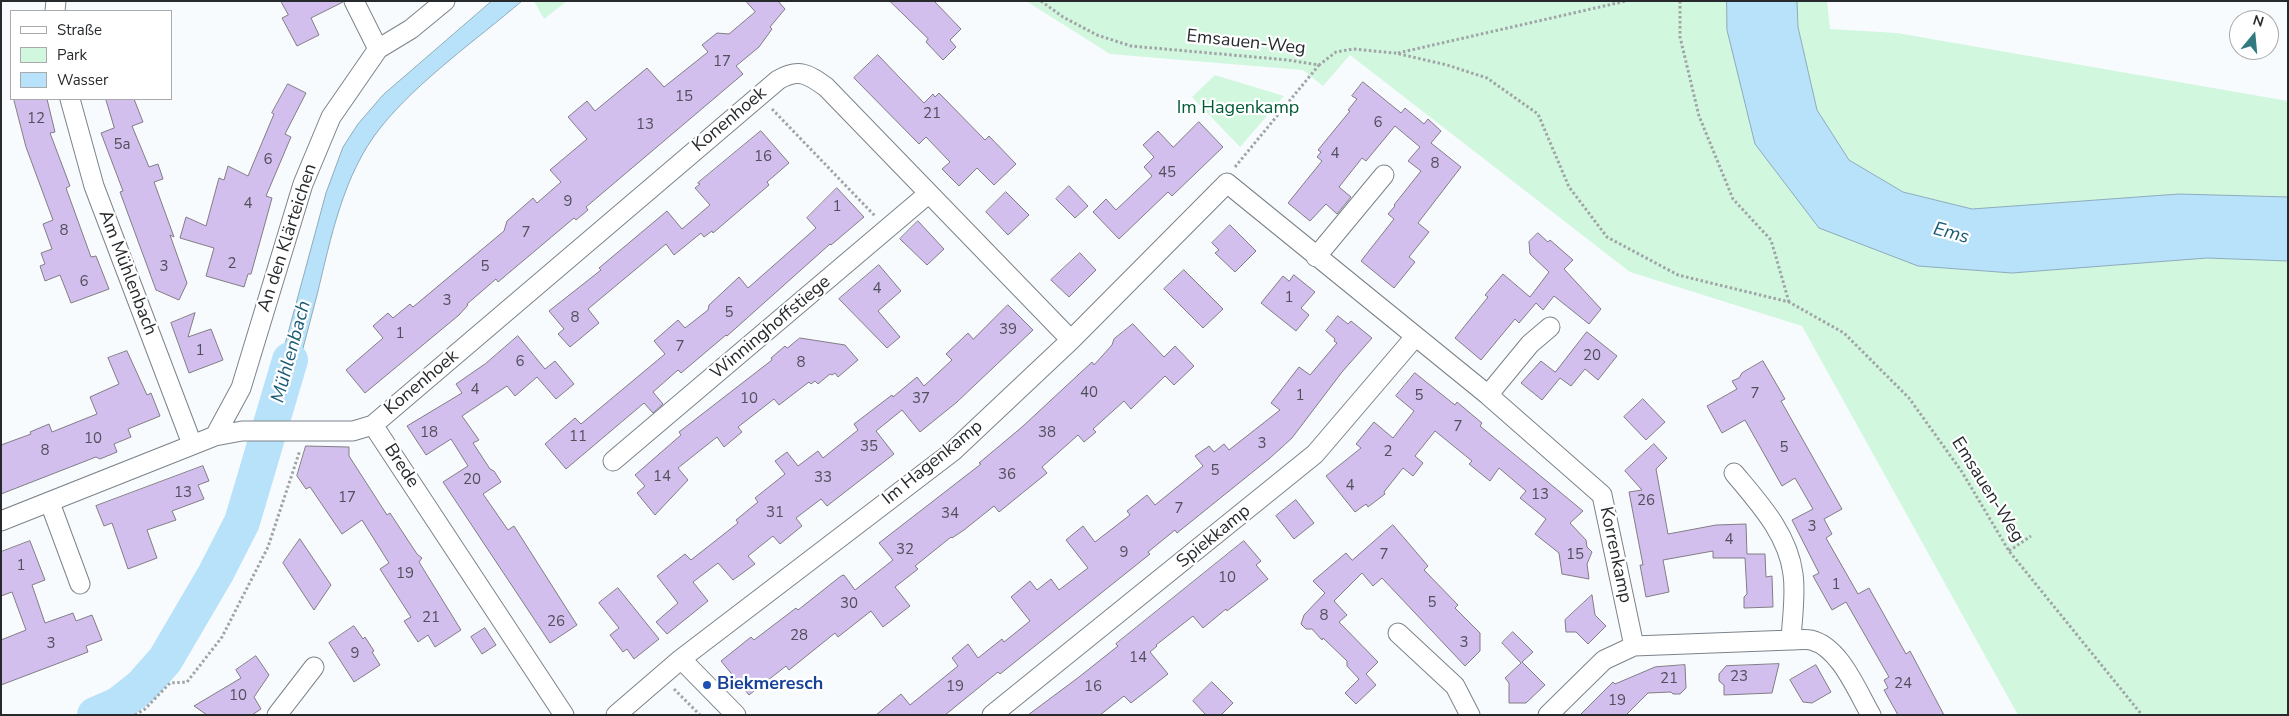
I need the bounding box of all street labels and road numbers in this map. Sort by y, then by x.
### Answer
street label: Emsauen-Weg [1185,26,1307,60]
street label: Konenhoek [689,83,771,157]
street label: An den Klärteichen [254,161,322,315]
street label: Am Mühlenbach [93,207,161,339]
street label: Winninghoffstiege [707,272,835,384]
street label: Konenhoek [381,346,463,420]
street label: Im Hagenkamp [879,416,987,510]
street label: Emsauen-Weg [1946,434,2028,546]
street label: Brede [379,440,423,492]
street label: Spiekkamp [1173,501,1255,573]
street label: Korrenkamp [1594,505,1636,605]

